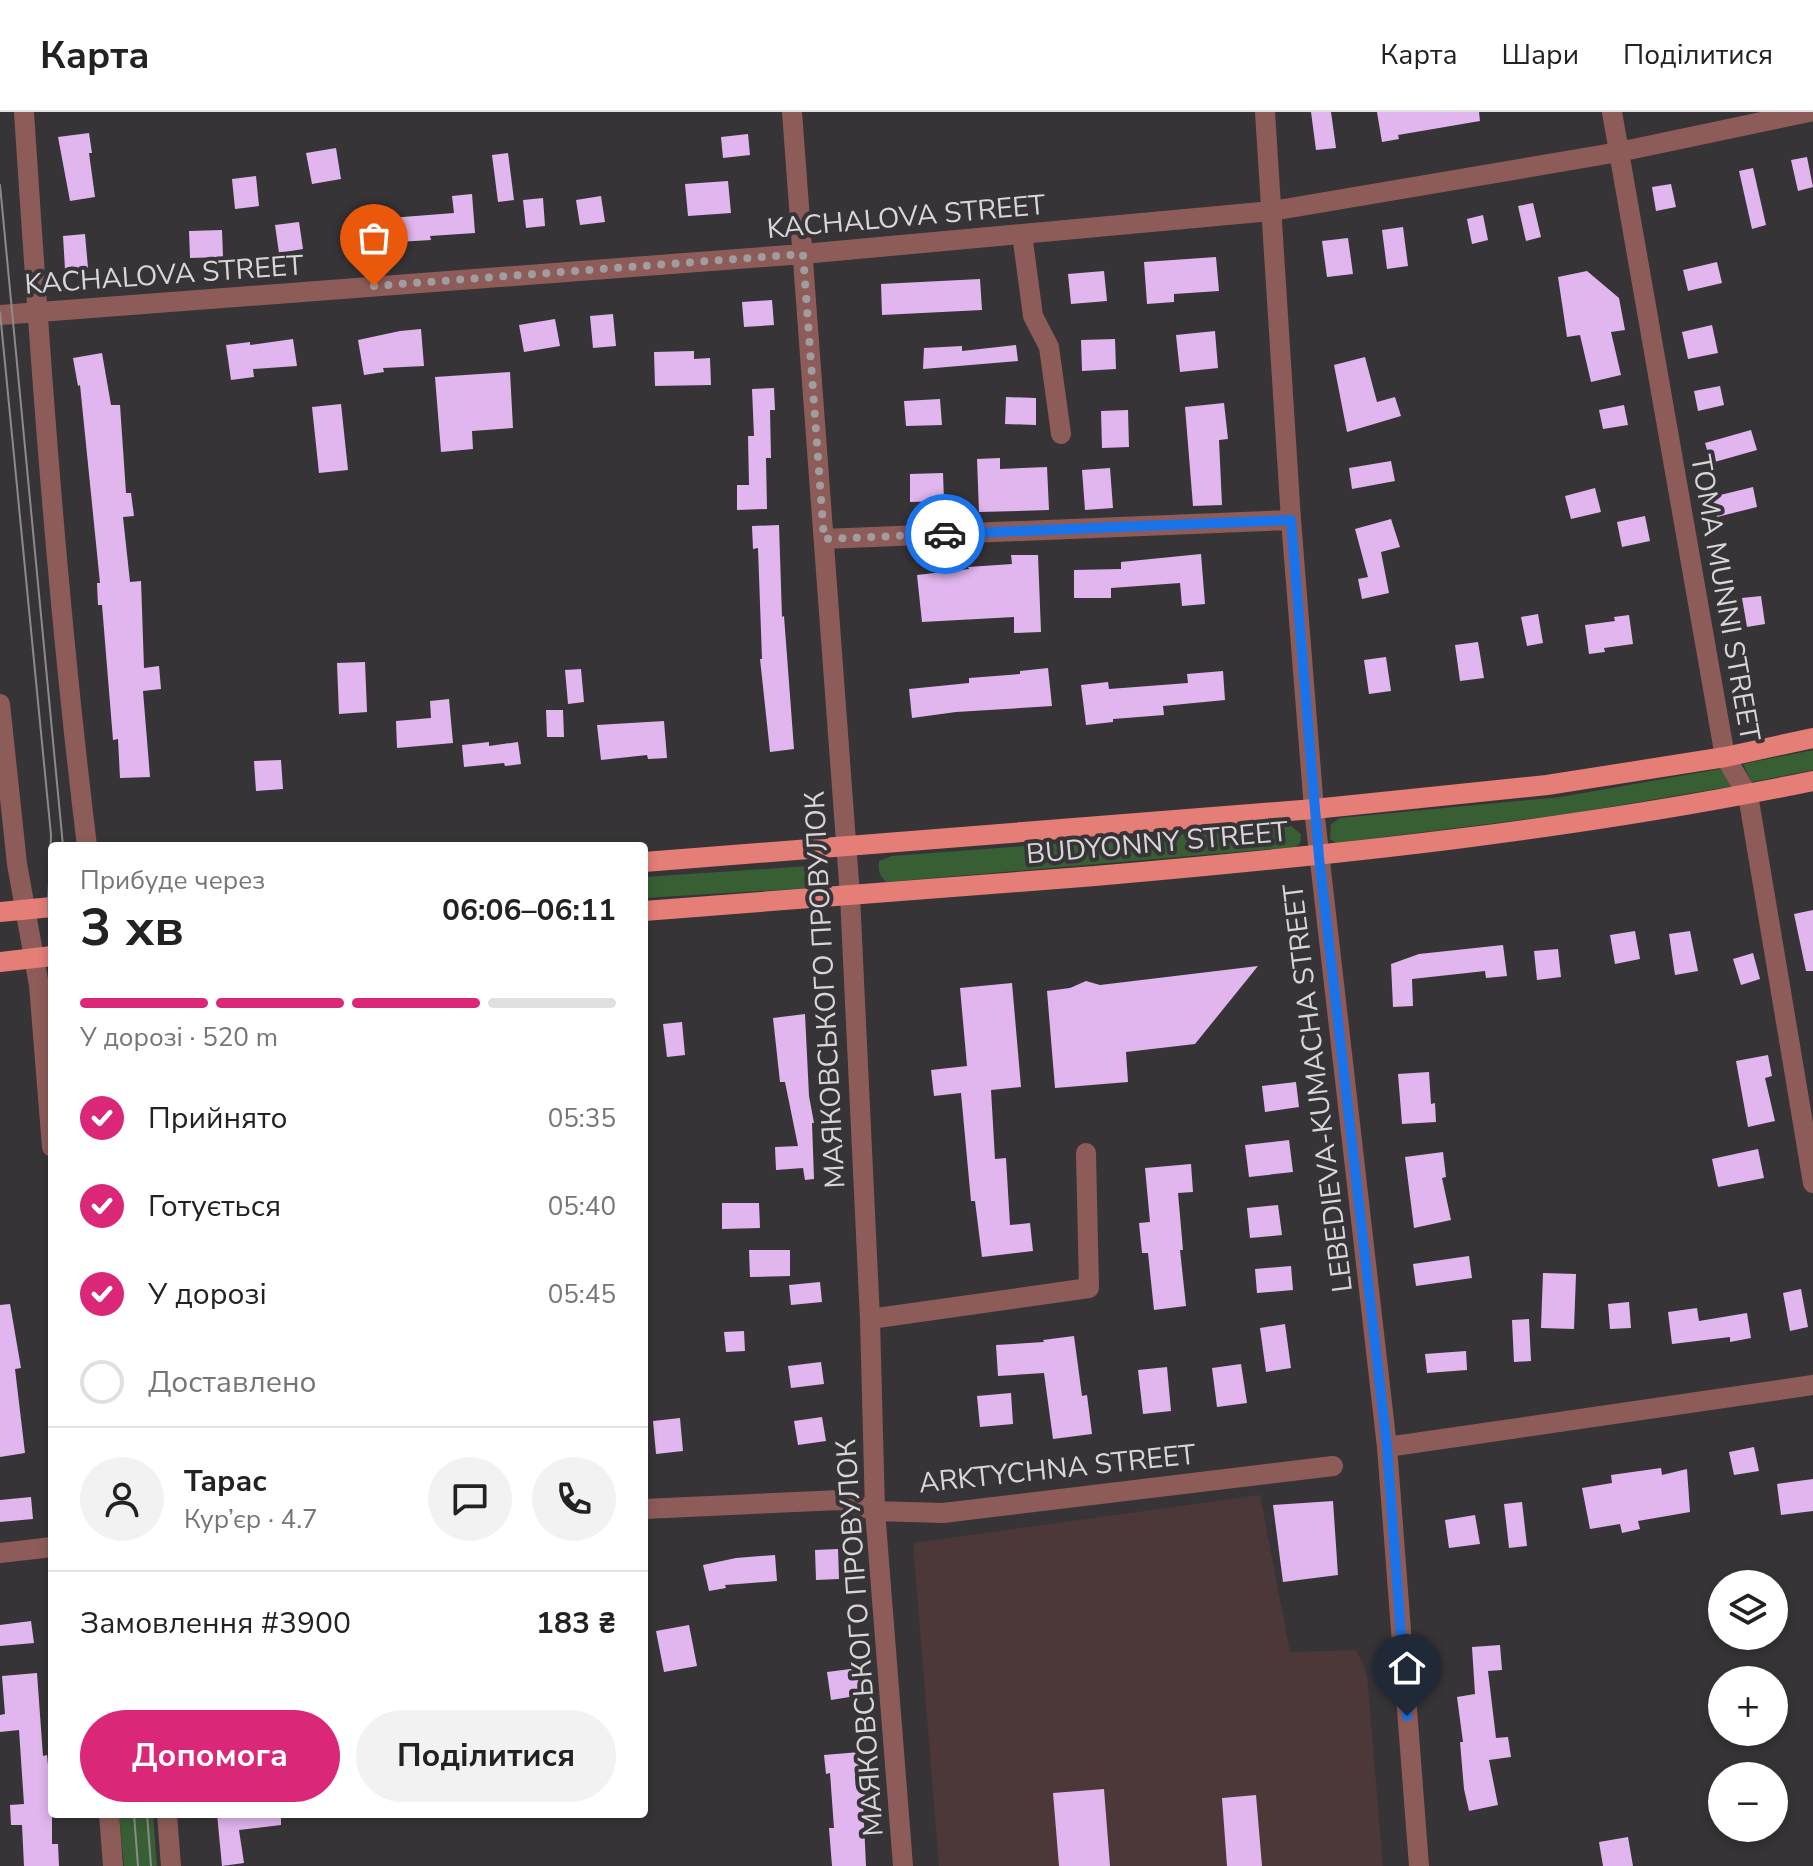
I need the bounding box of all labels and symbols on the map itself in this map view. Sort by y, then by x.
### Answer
street label: KACHALOVA STREET [765,186,1047,248]
pin [340,204,408,286]
street label: KACHALOVA STREET [23,246,305,304]
street label: TOMA MUNNI STREET [1681,452,1769,745]
courier [905,494,985,574]
street label: МАЯКОВСЬКОГО ПРОВУЛОК [796,790,854,1190]
street label: BUDYONNY STREET [1025,813,1290,873]
street label: LEBEDIEVA-KUMACHA STREET [1274,881,1362,1294]
street label: ARKTYCHNA STREET [917,1436,1198,1502]
street label: МАЯКОВСЬКОГО ПРОВУЛОК [827,1438,893,1838]
pin [1373,1634,1441,1716]

